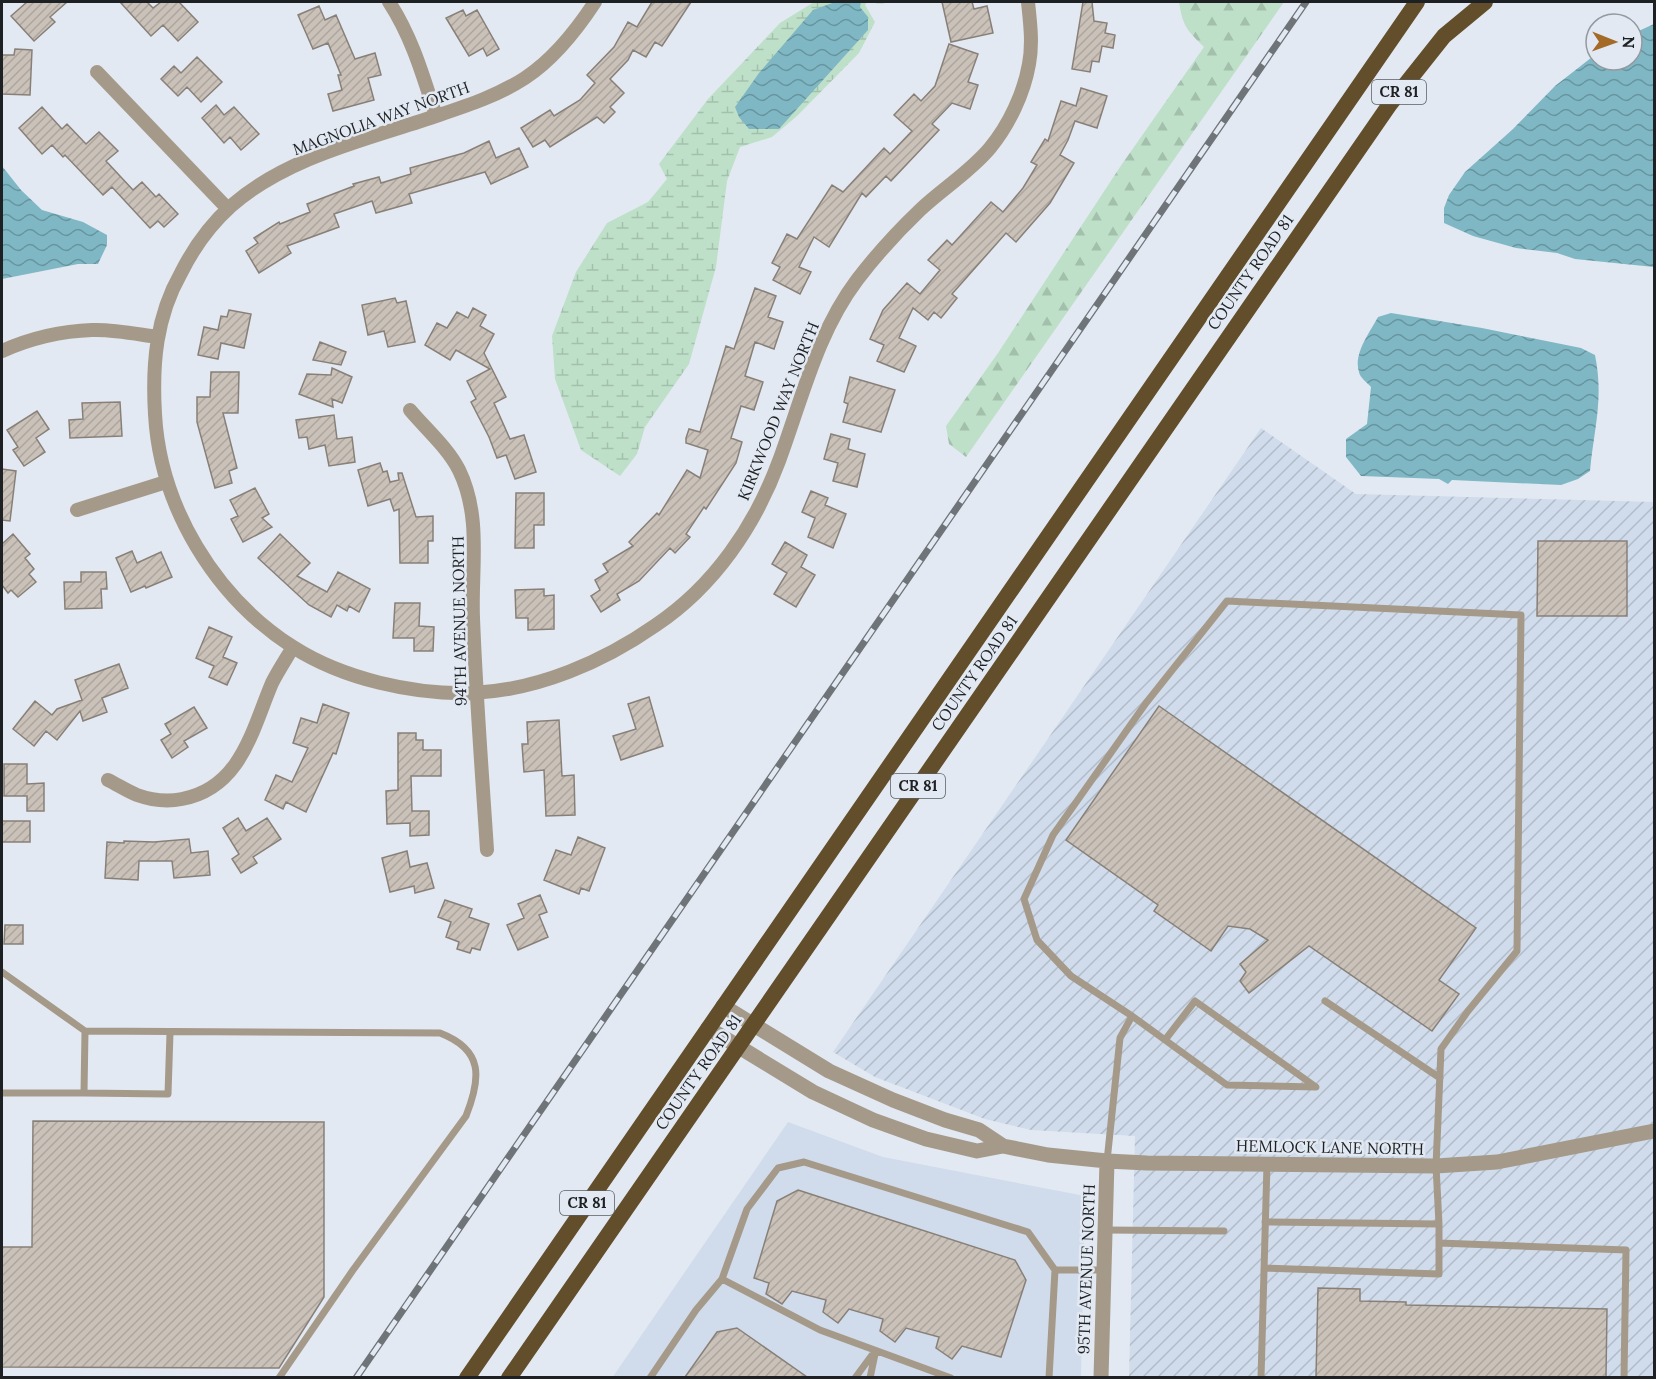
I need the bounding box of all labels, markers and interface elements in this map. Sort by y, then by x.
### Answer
north arrow [1584,12,1644,72]
text: N [1619,36,1639,49]
street label: MAGNOLIA WAY NORTH [290,77,472,159]
road number: CR 81 [1372,80,1426,104]
street label: COUNTY ROAD 81 [1203,210,1297,334]
street label: KIRKWOOD WAY NORTH [733,319,823,503]
street label: 94TH AVENUE NORTH [448,536,470,706]
street label: COUNTY ROAD 81 [927,611,1021,735]
road number: CR 81 [891,774,945,798]
street label: COUNTY ROAD 81 [651,1010,745,1134]
street label: HEMLOCK LANE NORTH [1236,1135,1424,1159]
street label: 95TH AVENUE NORTH [1073,1183,1099,1355]
road number: CR 81 [560,1191,614,1215]

